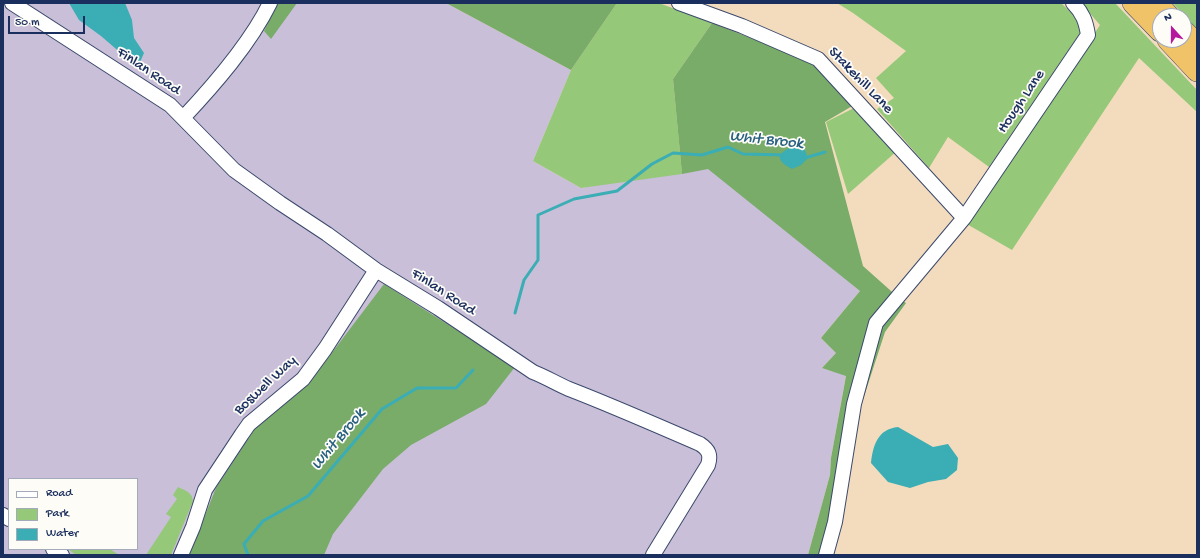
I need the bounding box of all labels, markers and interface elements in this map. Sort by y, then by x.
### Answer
scale bar [10,8,87,34]
north arrow [1152,8,1192,48]
text: N [1163,11,1174,25]
text: 50 m [15,16,40,30]
street label: Finlan Road [113,44,183,100]
street label: Stakehill Lane [824,44,896,118]
street label: Hough Lane [994,67,1050,137]
water label: Whit Brook [728,128,804,154]
street label: Finlan Road [407,266,479,320]
street label: Boswell Way [231,352,301,420]
water label: Whit Brook [308,406,370,474]
legend [8,478,138,550]
text: Road [46,487,72,501]
text: Park [46,507,69,521]
text: Water [46,527,78,541]

